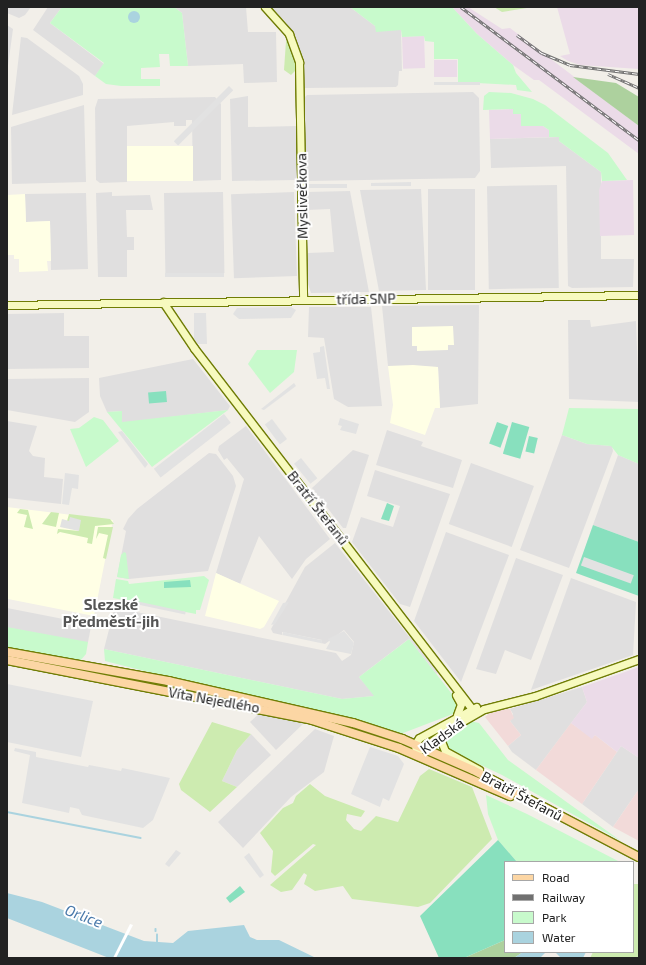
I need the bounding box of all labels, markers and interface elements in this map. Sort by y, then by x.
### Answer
street label: Myslivečkova [293,153,311,239]
street label: třída SNP [336,290,396,308]
street label: Bratří Štefanů [284,468,352,548]
district label: Slezské Předměstí-jih [63,595,159,630]
street label: Víta Nejedlého [167,684,261,716]
street label: Kladská [417,714,467,758]
street label: Bratří Štefanů [479,768,565,824]
legend [504,861,634,953]
text: Road [542,870,570,884]
text: Railway [542,890,585,904]
water label: Orlice [62,901,106,931]
text: Park [542,910,567,924]
text: Water [542,930,576,944]

